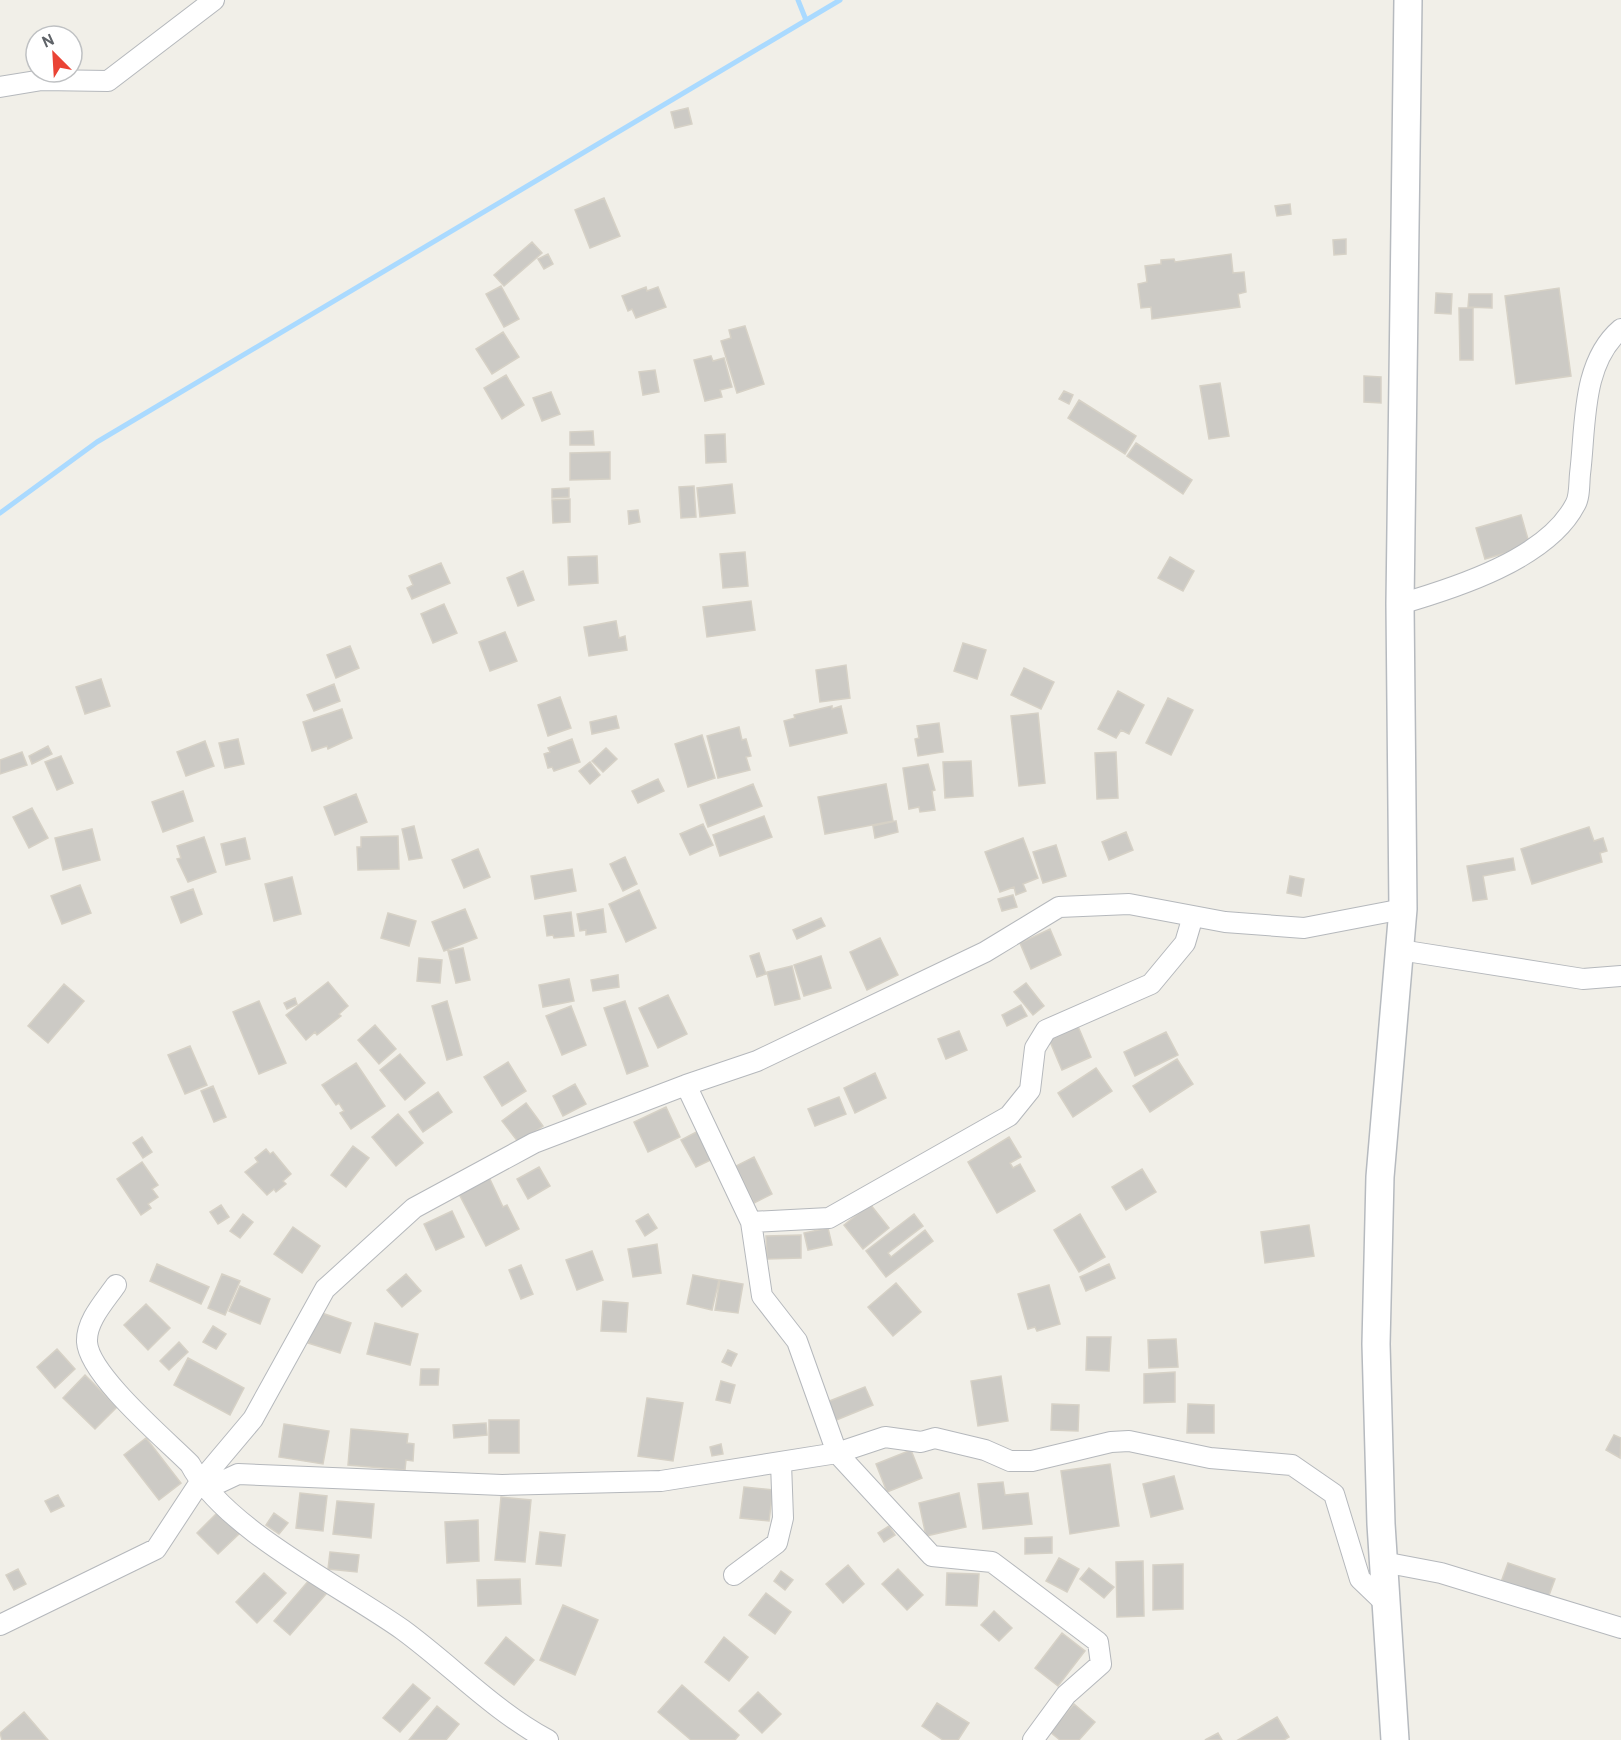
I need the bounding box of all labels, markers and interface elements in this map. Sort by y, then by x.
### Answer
north arrow [24,24,84,84]
text: N [39,31,58,54]

